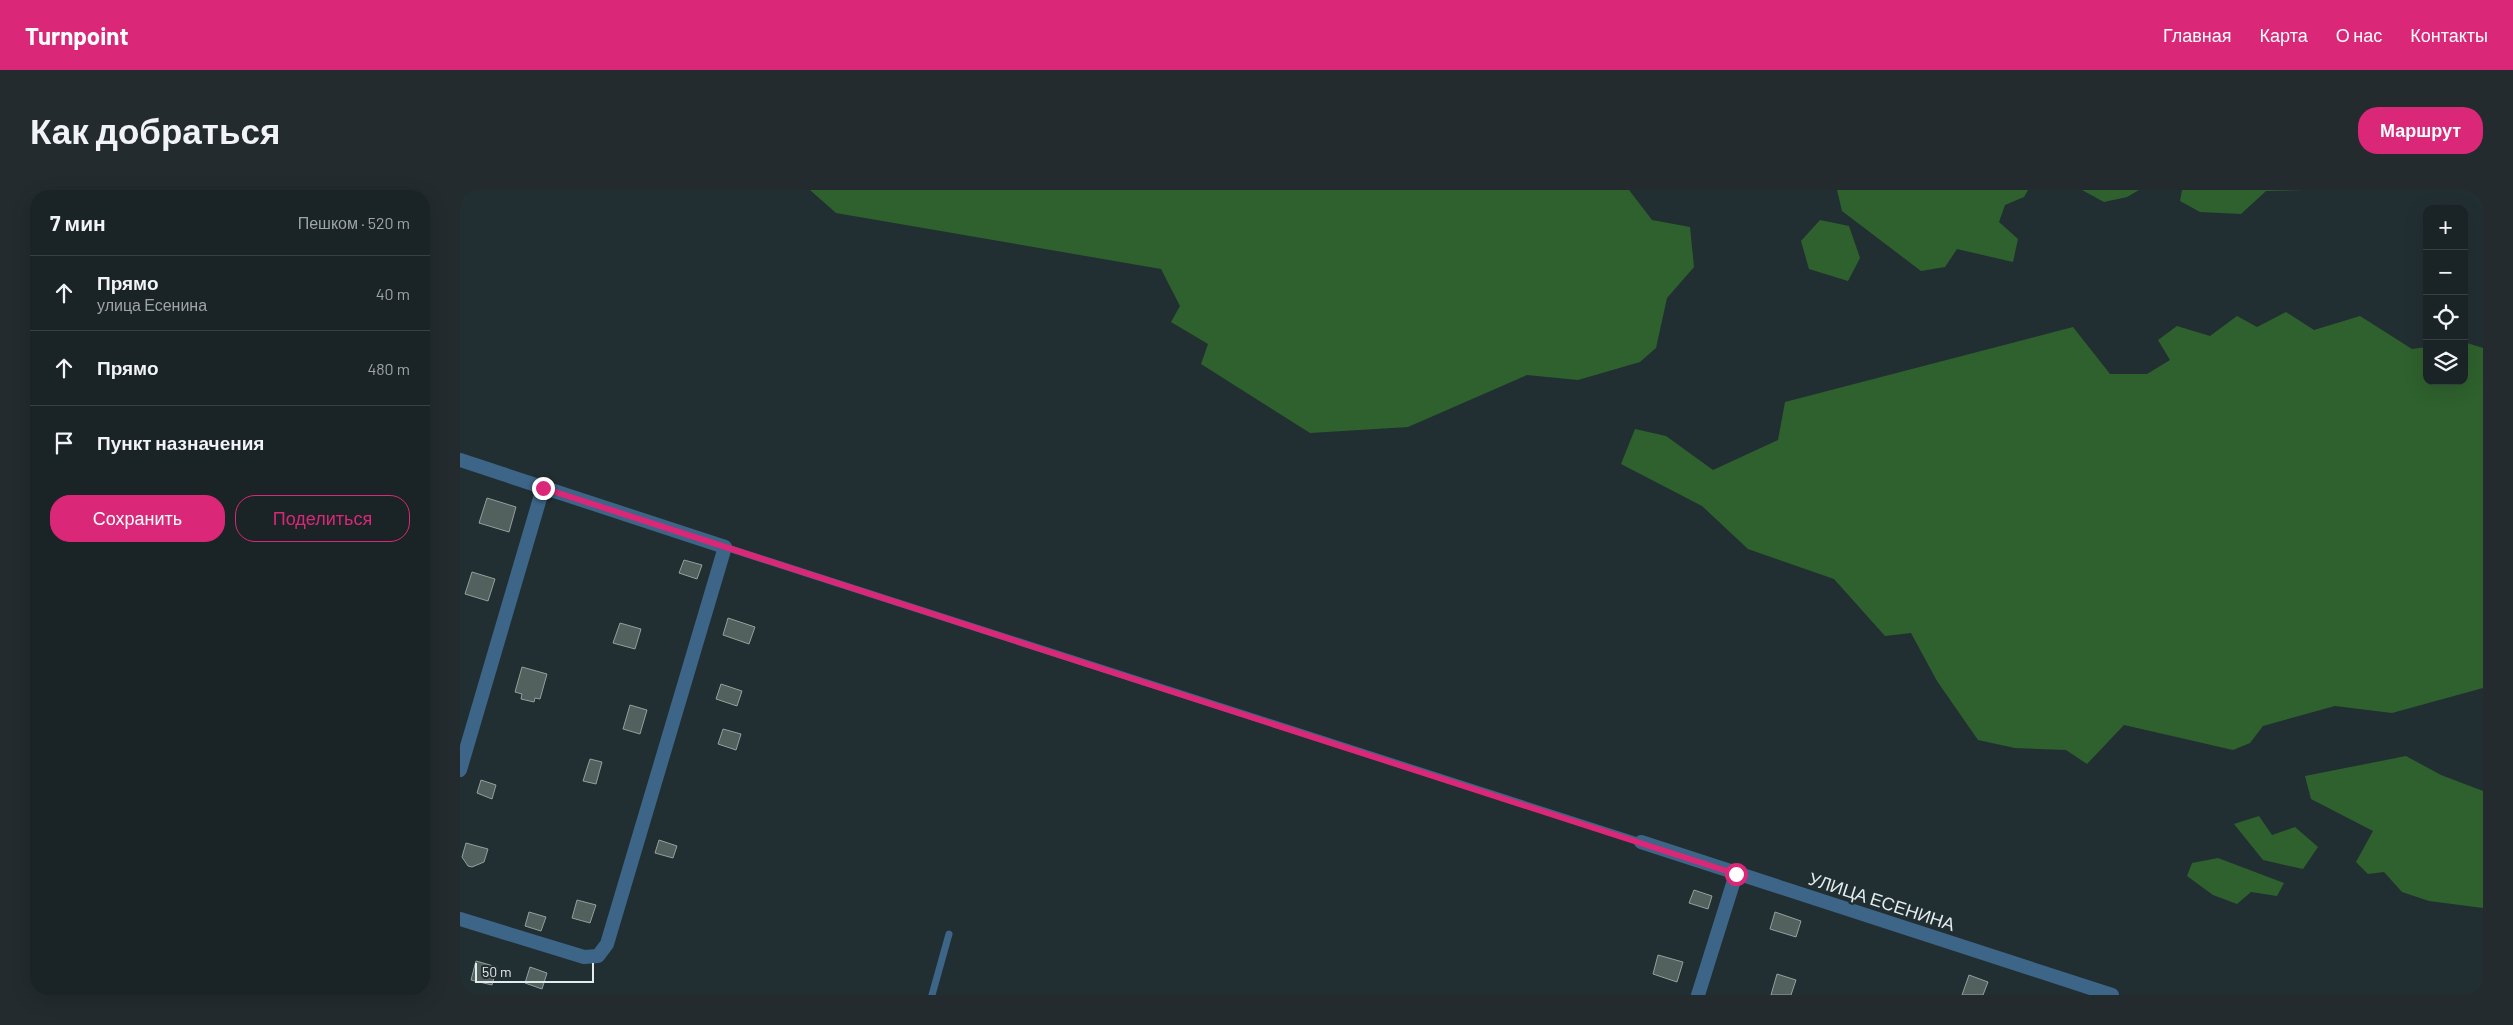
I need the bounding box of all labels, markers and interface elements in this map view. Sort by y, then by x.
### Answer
text: Turnpoint [25,21,129,50]
text: Главная [2163,24,2232,46]
text: Карта [2260,24,2308,46]
text: О нас [2336,24,2382,46]
text: Контакты [2410,24,2488,46]
button: Маршрут [2358,107,2483,154]
text: Как добраться [30,109,280,151]
map controls [2423,205,2468,385]
button: + [2423,205,2468,250]
text: 7 мин [50,210,106,235]
text: Пешком · 520 m [298,213,410,232]
button: − [2423,250,2468,295]
text: Прямо [97,271,159,294]
icon: ahead [50,279,78,307]
text: 40 m [376,284,410,303]
text: улица Есенина [97,295,207,314]
button: locate [2423,295,2468,340]
button: layers [2423,340,2468,385]
icon: ahead [50,354,78,382]
text: Прямо [97,356,159,379]
text: 480 m [367,359,410,378]
icon: arrive [50,429,78,457]
text: Пункт назначения [97,431,264,454]
route end [532,477,555,500]
button: Сохранить [50,495,225,542]
button: Поделиться [235,495,410,542]
route start [1725,863,1748,886]
street label: УЛИЦА ЕСЕНИНА [1806,867,1958,935]
scale bar [475,960,594,983]
text: 50 m [482,963,511,980]

